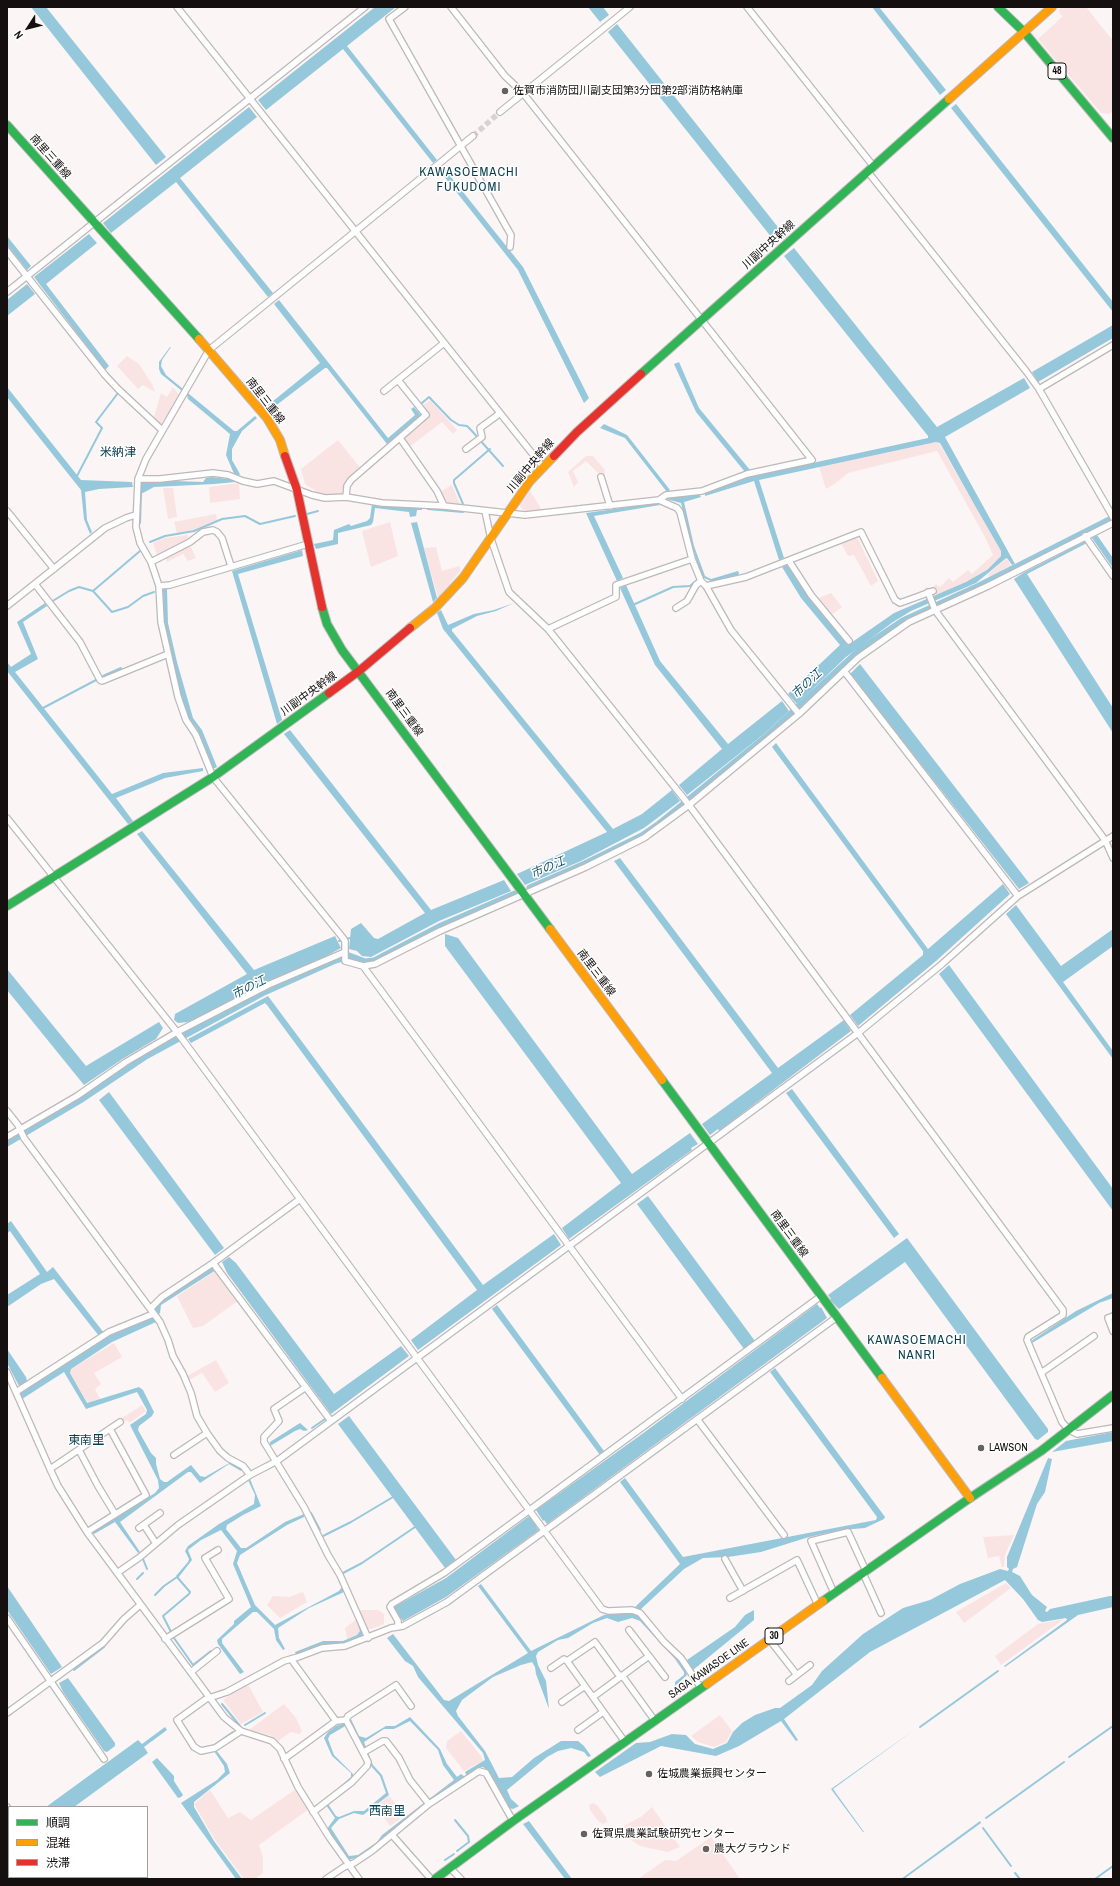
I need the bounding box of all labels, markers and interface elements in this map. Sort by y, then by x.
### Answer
north arrow [8,8,48,48]
text: N [11,28,26,42]
road number: 48 [1048,63,1066,79]
place label: 佐賀市消防団川副支団第3分団第2部消防格納庫 [513,84,743,98]
marker: 佐賀市消防団川副支団第3分団第2部消防格納庫 [500,86,510,96]
street label: 南里三重線 [27,132,73,182]
district label: KAWASOEMACHI FUKUDOMI [419,165,519,196]
street label: 川副中央幹線 [740,218,798,272]
street label: 南里三重線 [243,375,287,427]
street label: 川副中央幹線 [505,436,557,496]
district label: 米納津 [100,446,136,460]
water label: 市の江 [789,666,825,702]
street label: 川副中央幹線 [278,669,340,719]
street label: 南里三重線 [382,687,426,739]
water label: 市の江 [529,854,567,882]
street label: 南里三重線 [574,947,618,999]
water label: 市の江 [230,973,268,1003]
street label: 南里三重線 [767,1208,811,1260]
district label: KAWASOEMACHI NANRI [867,1333,967,1364]
district label: 東南里 [68,1434,104,1448]
place label: LAWSON [989,1441,1028,1455]
marker: LAWSON [976,1443,986,1453]
road number: 30 [765,1628,783,1644]
street label: SAGA KAWASOE LINE [666,1636,752,1702]
place label: 佐城農業振興センター [657,1767,767,1781]
marker: 佐城農業振興センター [644,1769,654,1779]
district label: 西南里 [369,1805,405,1819]
legend [8,1806,148,1878]
text: 順調 [46,1815,70,1831]
place label: 佐賀県農業試験研究センター [592,1827,735,1841]
marker: 佐賀県農業試験研究センター [579,1829,589,1839]
text: 混雑 [46,1835,70,1851]
place label: 農大グラウンド [714,1842,791,1856]
marker: 農大グラウンド [701,1844,711,1854]
text: 渋滞 [46,1855,70,1871]

